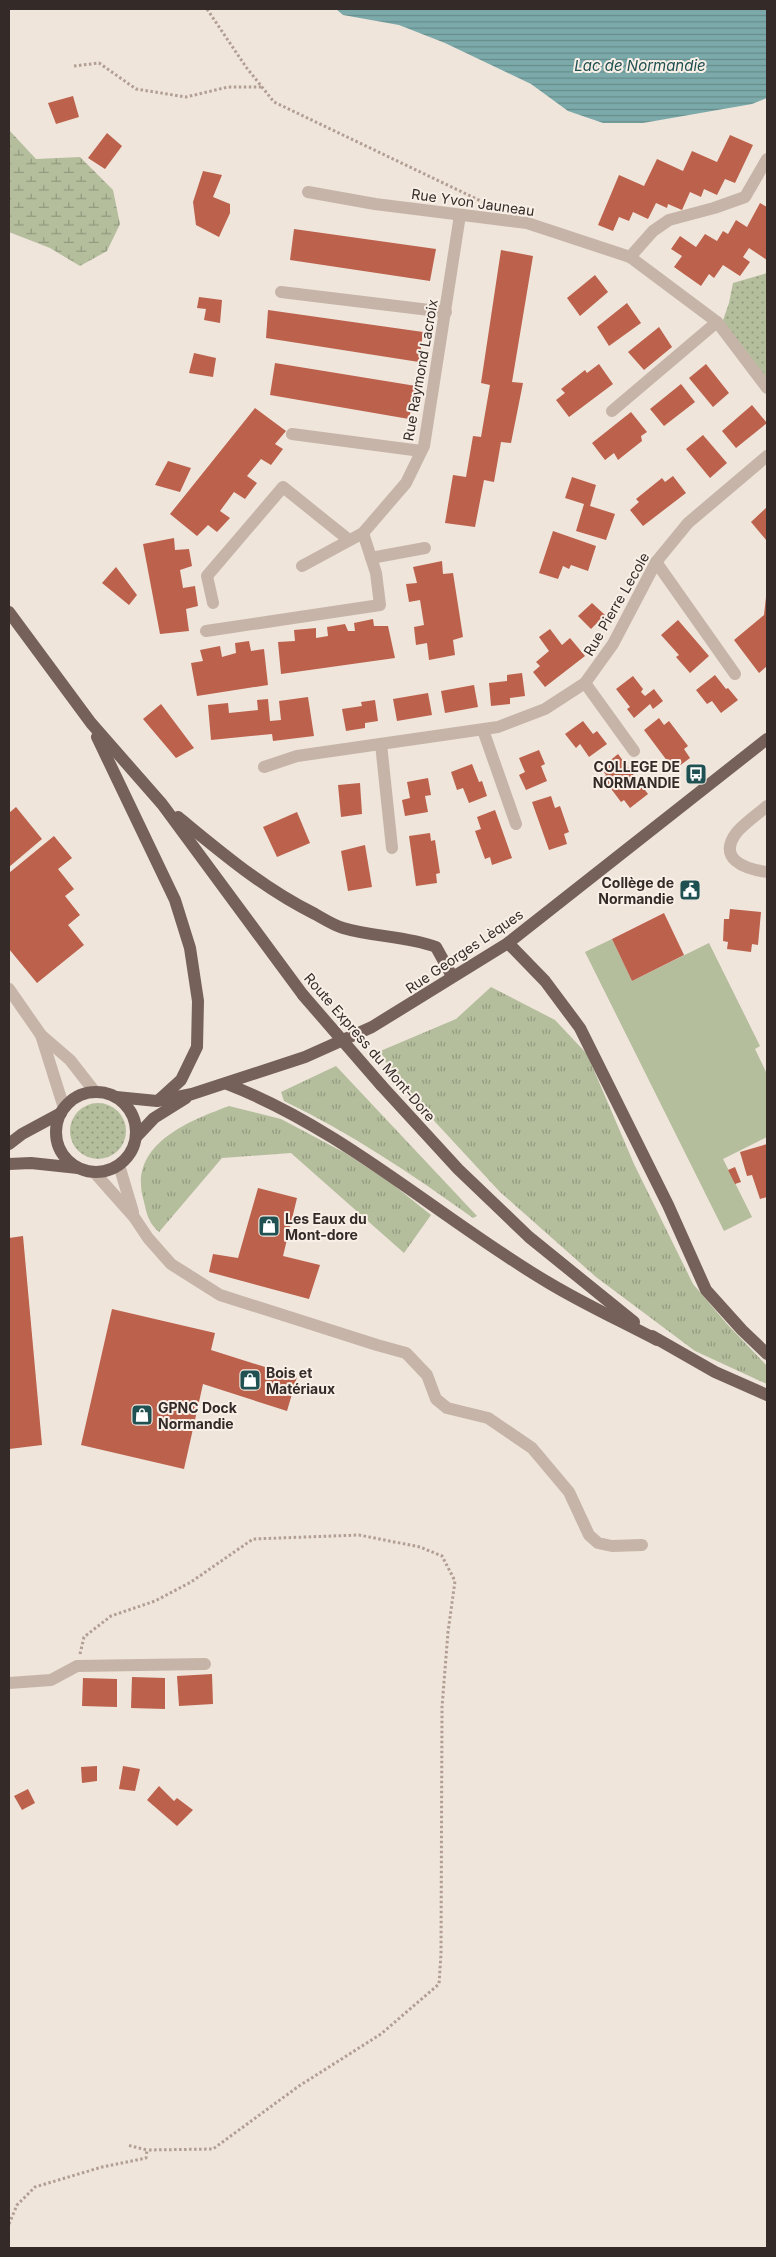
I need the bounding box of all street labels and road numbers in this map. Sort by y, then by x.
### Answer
street label: Rue Yvon Jauneau [410,185,536,219]
street label: Rue Raymond Lacroix [399,298,441,442]
street label: Rue Pierre Lecole [580,549,652,659]
street label: Rue Georges Lèques [402,905,526,997]
street label: Route Express du Mont-Dore [301,969,439,1125]

